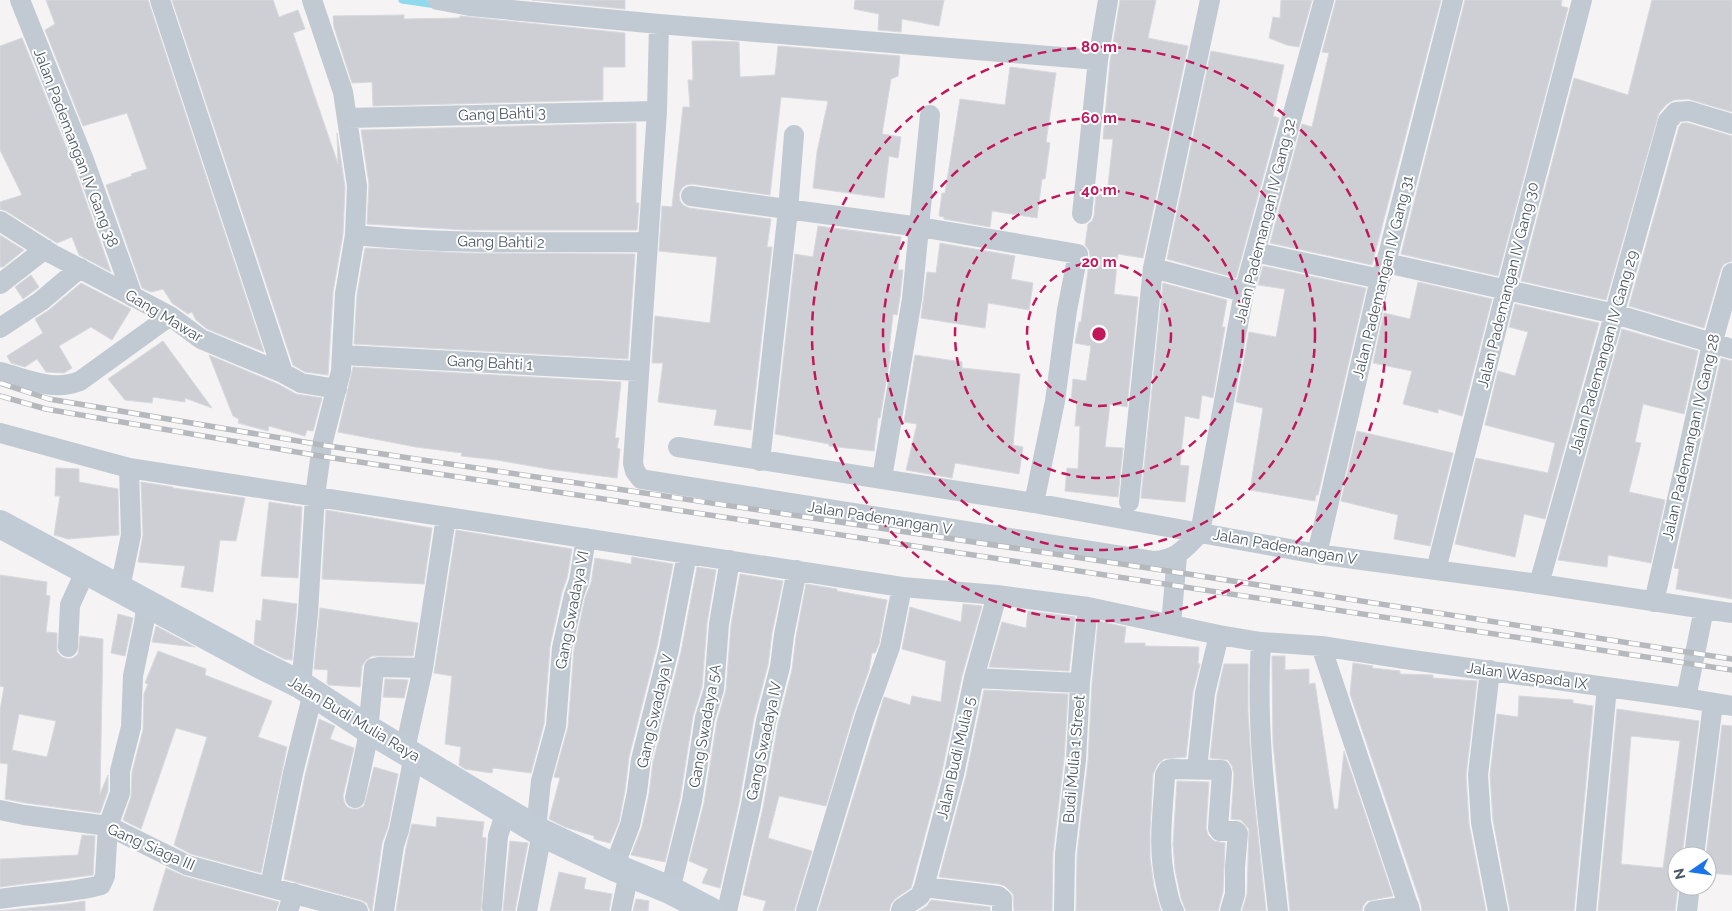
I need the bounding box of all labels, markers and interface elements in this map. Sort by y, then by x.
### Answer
text: 80 m [1081,38,1117,56]
street label: Jalan Pademangan IV Gang 38 [30,46,122,250]
street label: Gang Bahti 3 [458,103,546,125]
text: 60 m [1081,109,1117,127]
street label: Jalan Pademangan IV Gang 32 [1231,117,1299,325]
street label: Jalan Pademangan IV Gang 31 [1349,173,1417,380]
street label: Jalan Pademangan IV Gang 30 [1474,180,1542,390]
text: 40 m [1081,181,1117,199]
street label: Gang Bahti 2 [457,232,545,252]
street label: Jalan Pademangan IV Gang 29 [1566,248,1642,456]
text: 20 m [1081,253,1117,271]
street label: Gang Mawar [122,286,207,347]
centre of rings [1090,325,1108,343]
street label: Jalan Pademangan IV Gang 28 [1658,332,1724,542]
street label: Gang Bahti 1 [447,352,534,374]
street label: Jalan Pademangan V [806,498,954,538]
street label: Jalan Pademangan V [1212,525,1358,569]
street label: Gang Swadaya VI [552,549,592,671]
street label: Gang Swadaya V [633,652,677,770]
street label: Jalan Waspada IX [1465,659,1589,693]
street label: Gang Swadaya 5A [685,663,725,789]
street label: Jalan Budi Mulia Raya [285,673,423,765]
street label: Gang Swadaya IV [743,680,785,802]
street label: Budi Mulia 1 Street [1059,694,1089,824]
street label: Jalan Budi Mulia 5 [933,695,979,821]
street label: Gang Siaga III [105,820,197,874]
north arrow [1667,846,1717,896]
text: N [1670,867,1688,881]

